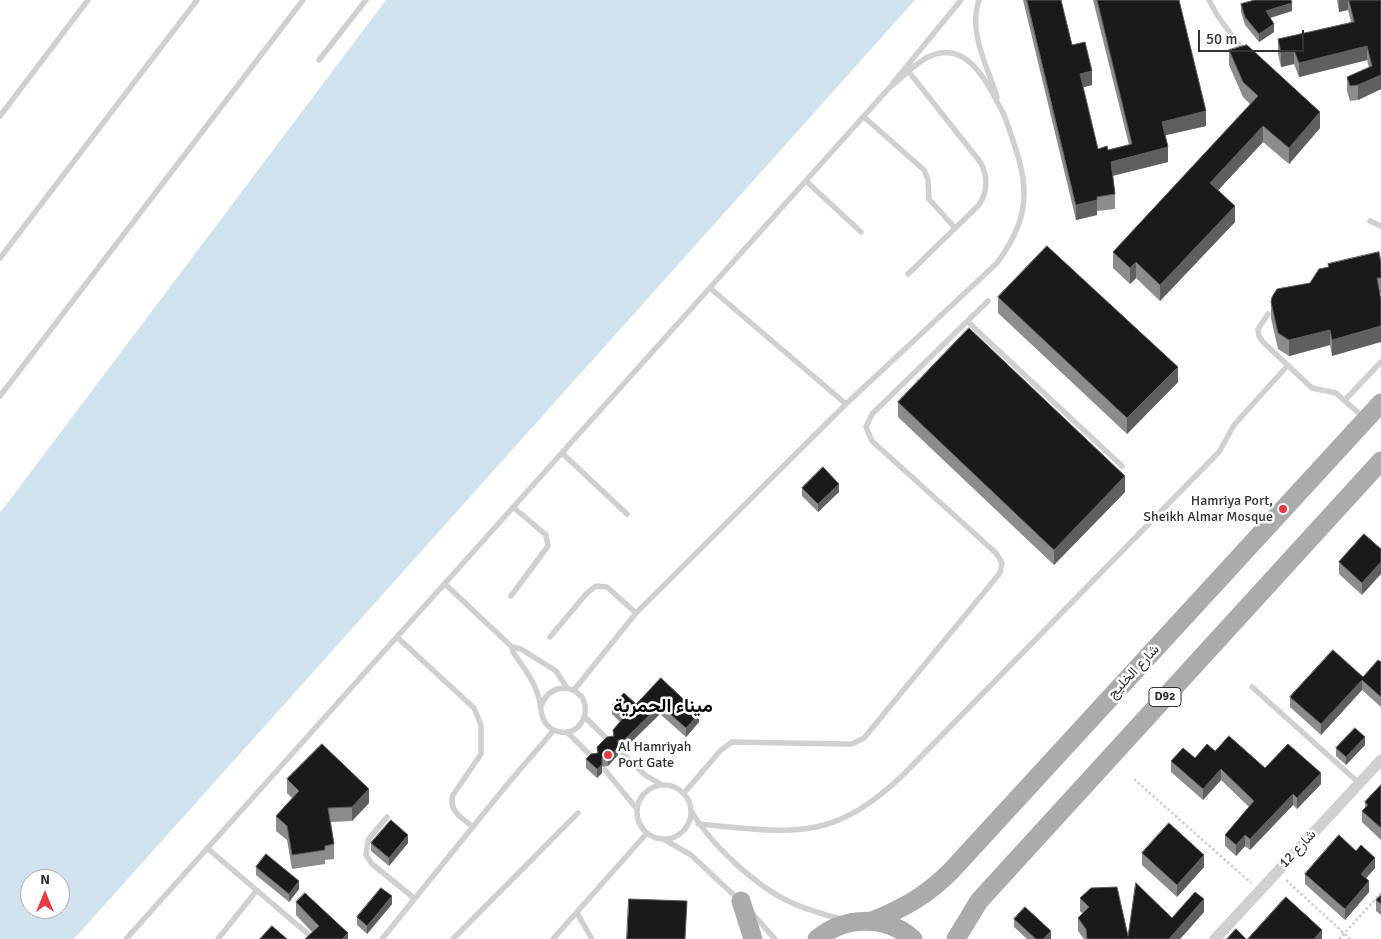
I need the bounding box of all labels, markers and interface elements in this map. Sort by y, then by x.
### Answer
scale bar [1201,20,1307,52]
text: 50 m [1206,30,1237,48]
place label: Hamriya Port, Sheikh Almar Mosque [1143,493,1273,526]
marker: Hamriya Port, Sheikh Almar Mosque [1277,503,1289,515]
street label: شارع الخليج [1105,641,1163,703]
road number: D92 [1149,688,1181,706]
district label: ميناء الحمرية [613,696,713,718]
place label: Al Hamriyah Port Gate [618,739,691,772]
marker: Al Hamriyah Port Gate [602,749,614,761]
street label: شارع 12 [1276,826,1320,872]
north arrow [20,869,70,919]
text: N [40,871,50,888]

